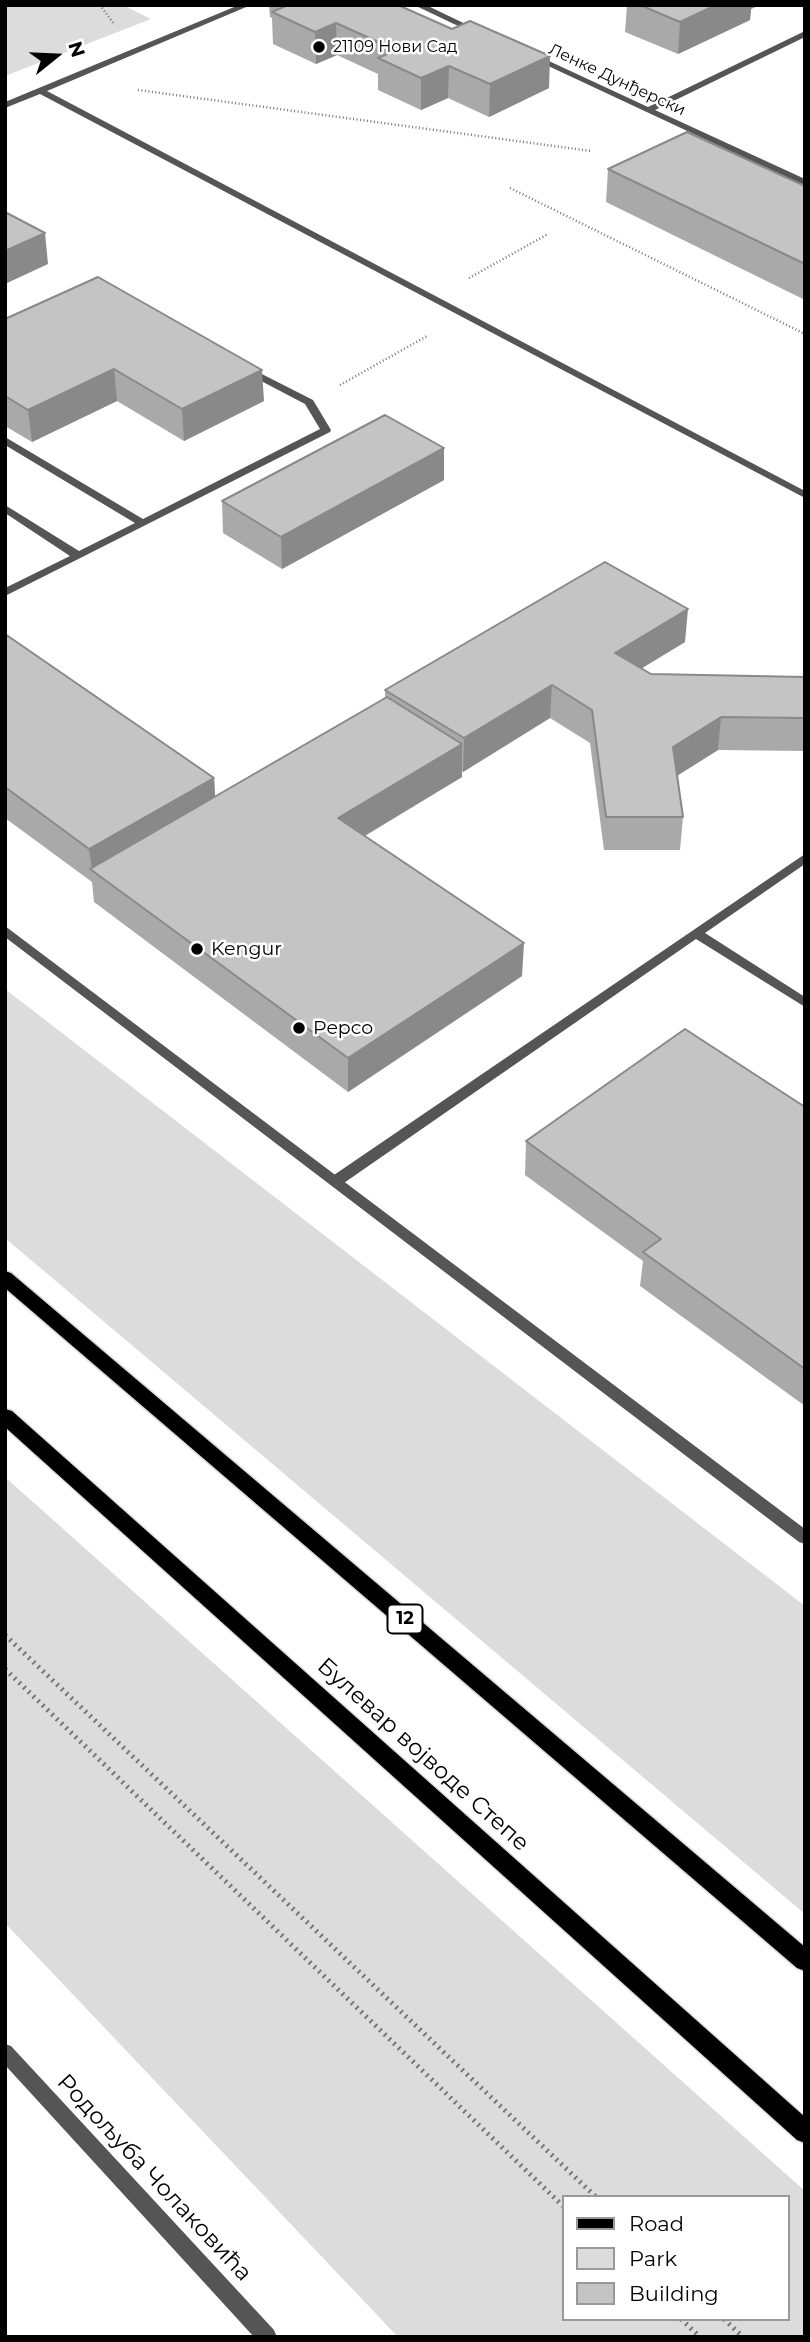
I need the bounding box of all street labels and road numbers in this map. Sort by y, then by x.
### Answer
street label: Ленке Дунђерски [545,40,689,120]
road number: 12 [388,1604,422,1634]
street label: Булевар војводе Степе [311,1653,535,1857]
street label: Родољуба Чолаковића [51,2069,257,2287]

